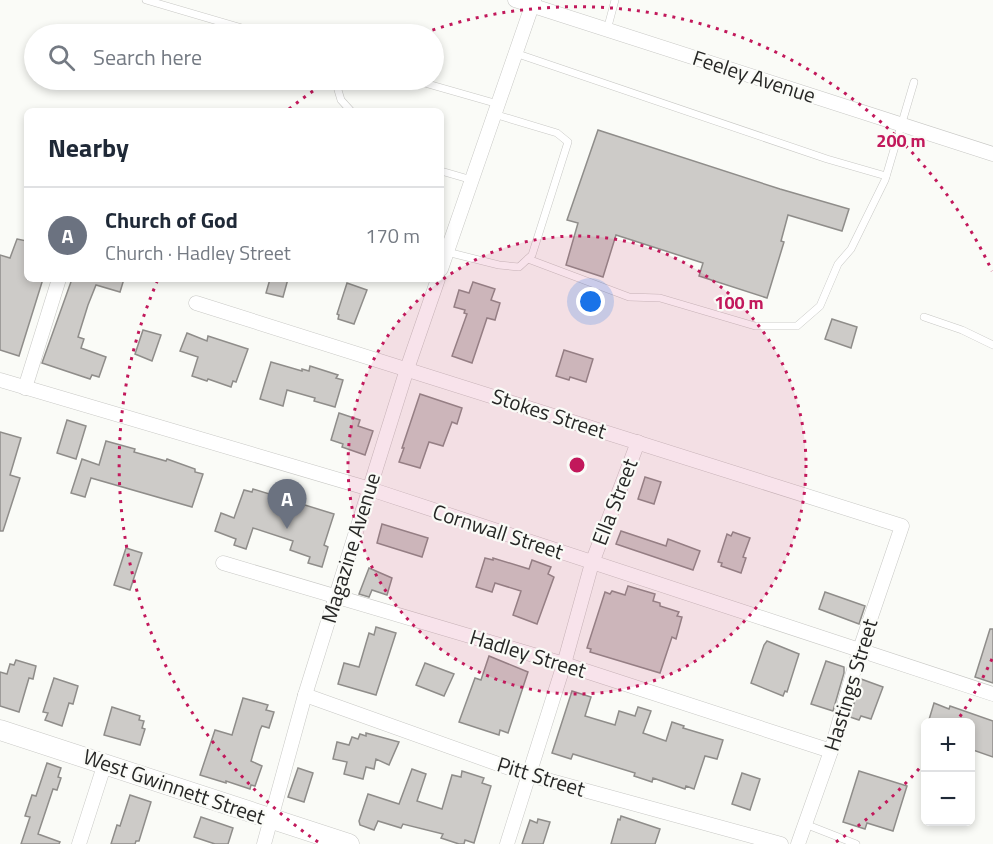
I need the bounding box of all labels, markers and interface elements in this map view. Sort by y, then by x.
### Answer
search box [24,24,444,90]
text: Search here [93,40,202,74]
icon: search [45,41,78,74]
street label: Feeley Avenue [689,41,820,111]
text: 200 m [876,127,926,154]
text: Nearby [48,128,129,167]
text: Church of God [105,203,238,237]
text: A [61,220,74,251]
text: 170 m [365,220,420,251]
text: Church · Hadley Street [105,237,291,268]
your location [576,287,605,316]
text: 100 m [714,289,764,316]
street label: Stokes Street [488,380,611,447]
street label: Ella Street [583,453,645,550]
centre of rings [567,455,587,475]
street label: Magazine Avenue [312,469,388,627]
pin: A [268,480,306,529]
street label: Cornwall Street [429,495,568,567]
street label: Hastings Street [815,614,886,755]
street label: Hadley Street [466,620,591,686]
map controls [921,718,975,826]
button: + [921,718,975,772]
street label: West Gwinnett Street [79,740,270,832]
street label: Pitt Street [493,748,590,805]
button: − [921,772,975,826]

